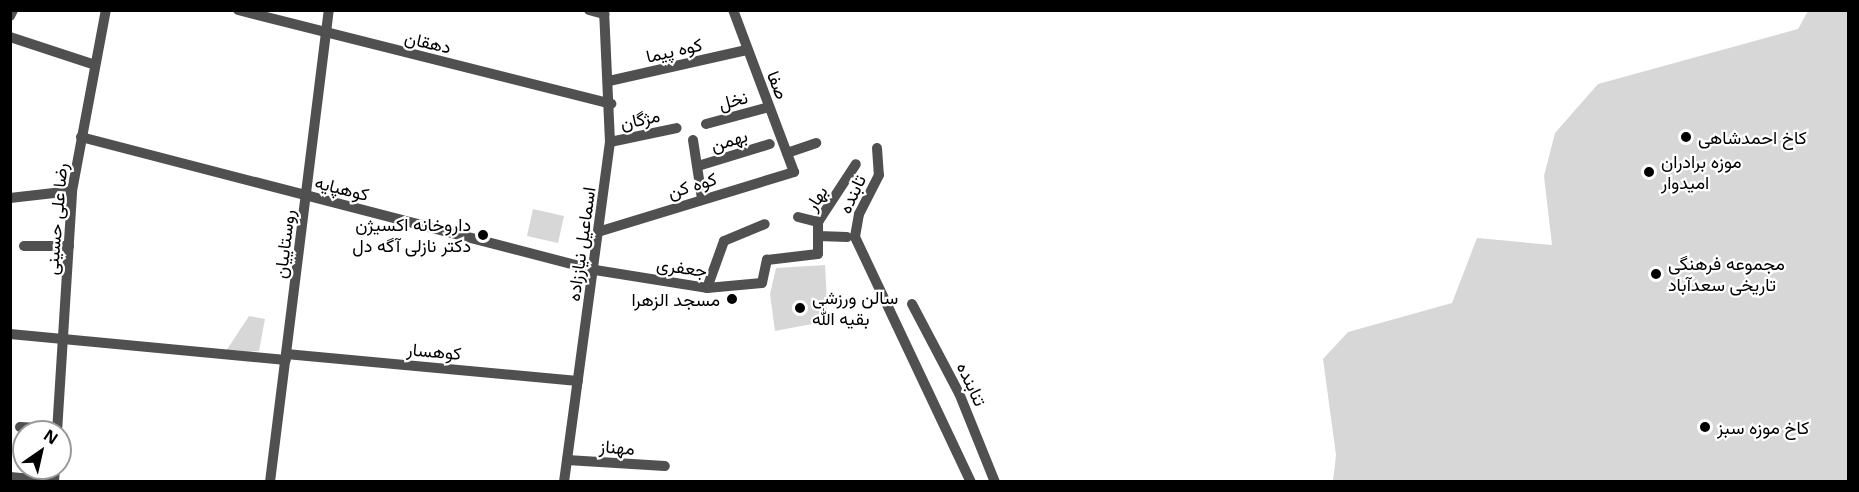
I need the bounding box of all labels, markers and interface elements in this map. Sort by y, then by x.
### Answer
street label: دهقان [403,26,453,58]
street label: کوه پیما [644,33,704,67]
street label: صفا [763,68,793,102]
street label: نخل [716,86,750,114]
street label: مژگان [618,104,662,134]
street label: بهمن [708,124,750,156]
place label: کاخ احمدشاهی [1698,126,1807,148]
marker: کاخ احمدشاهی [1679,130,1693,144]
place label: موزه برادران امیدوار [1661,151,1742,194]
street label: رضا علی حسینی [40,162,72,276]
marker: موزه برادران امیدوار [1642,165,1656,179]
street label: کوه کن [665,167,719,203]
street label: کوهپایه [313,171,371,205]
street label: تابنده [834,171,870,217]
street label: بهار [800,182,832,214]
street label: اسماعیل نیاززاده [562,186,600,302]
street label: روستاییان [269,208,299,280]
place label: داروخانه اکسیژن دکتر نازلی آگه دل [352,214,471,256]
marker: داروخانه اکسیژن دکتر نازلی آگه دل [476,228,490,242]
street label: جعفری [655,253,709,281]
place label: مجموعه فرهنگی تاریخی سعدآباد [1668,253,1785,296]
marker: مجموعه فرهنگی تاریخی سعدآباد [1649,267,1663,281]
place label: سالن ورزشی بقیه الله [812,287,898,330]
place label: مسجد الزهرا [631,288,720,310]
marker: مسجد الزهرا [725,292,739,306]
marker: سالن ورزشی بقیه الله [793,301,807,315]
street label: کوهسار [406,338,462,364]
street label: تنابنده [952,359,992,409]
place label: کاخ موزه سبز [1717,416,1809,438]
north arrow [12,420,72,480]
marker: کاخ موزه سبز [1698,420,1712,434]
text: N [39,424,62,449]
street label: مهناز [599,435,635,459]

